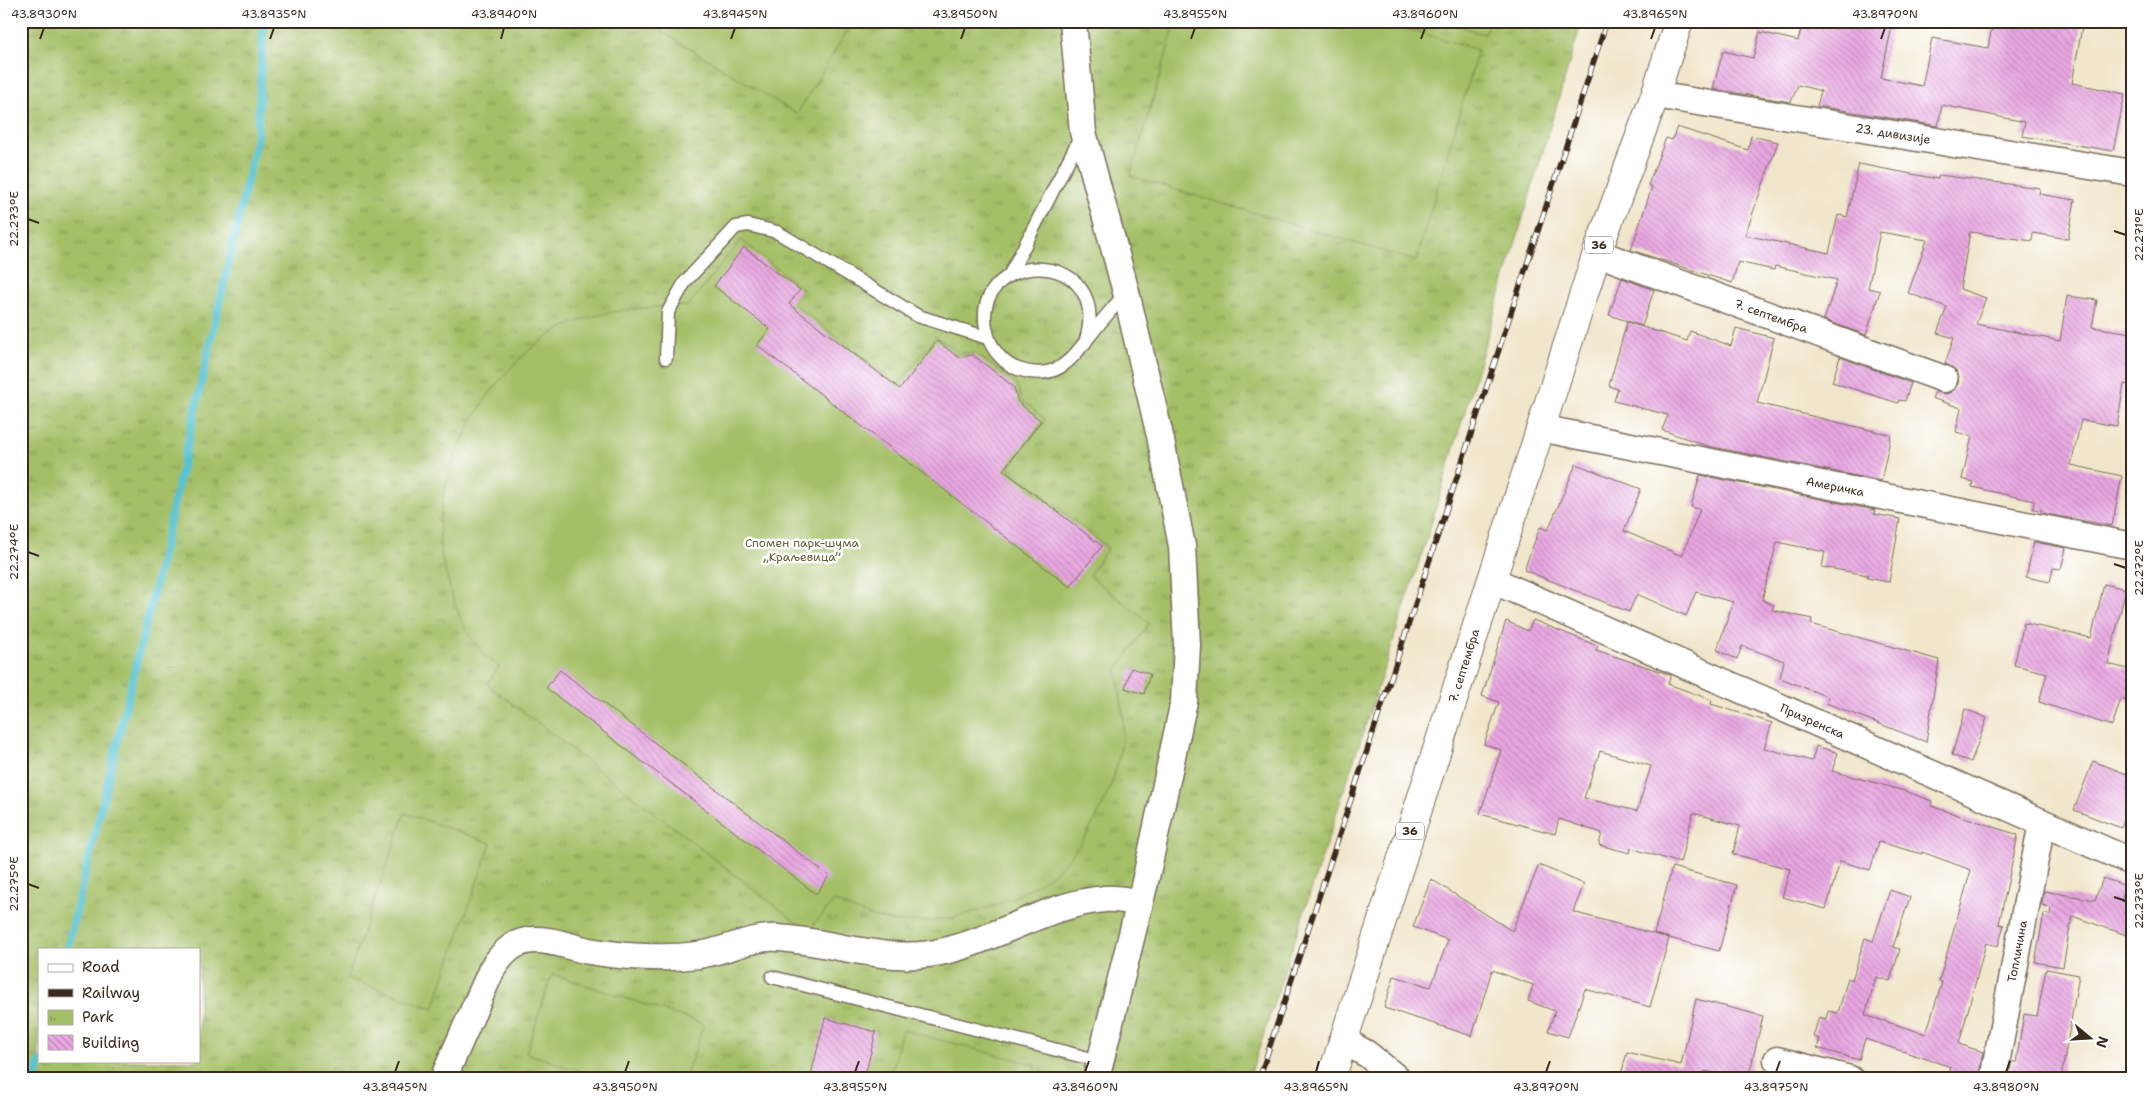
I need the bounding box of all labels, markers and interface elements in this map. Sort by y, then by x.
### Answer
text: 43.8930°N [11,6,77,22]
text: 43.8935°N [242,6,306,22]
text: 43.8940°N [471,6,537,22]
text: 43.8945°N [703,6,767,22]
text: 43.8950°N [932,6,998,22]
text: 43.8955°N [1163,6,1227,22]
text: 43.8960°N [1392,6,1458,22]
text: 43.8965°N [1623,6,1687,22]
text: 43.8970°N [1852,6,1918,22]
street label: 23. дивизије [1854,120,1932,148]
text: 22.273°E [6,191,22,247]
text: 22.271°E [2131,209,2147,261]
road number: 36 [1585,236,1613,254]
street label: 7. септембра [1732,295,1810,337]
street label: Америчка [1805,473,1866,501]
text: 22.274°E [6,524,22,580]
park label: Спомен парк-шума „Краљевица” [745,535,860,565]
text: 22.272°E [2131,540,2147,596]
street label: 7. септембра [1445,626,1484,705]
street label: Призренска [1778,700,1848,743]
road number: 36 [1396,822,1424,839]
text: 22.275°E [6,856,22,912]
text: 22.273°E [2131,873,2147,929]
street label: Топличина [2004,918,2031,984]
legend [38,948,200,1062]
text: Road [82,957,120,977]
text: Railway [82,983,140,1003]
text: Park [82,1007,114,1027]
north arrow [2066,1012,2116,1062]
text: Building [82,1033,139,1053]
text: N [2092,1034,2113,1050]
text: 43.8945°N [363,1079,427,1095]
text: 43.8950°N [592,1079,658,1095]
text: 43.8955°N [823,1079,887,1095]
text: 43.8960°N [1052,1079,1118,1095]
text: 43.8965°N [1284,1079,1348,1095]
text: 43.8970°N [1513,1079,1579,1095]
text: 43.8975°N [1744,1079,1808,1095]
text: 43.8980°N [1973,1079,2039,1095]

